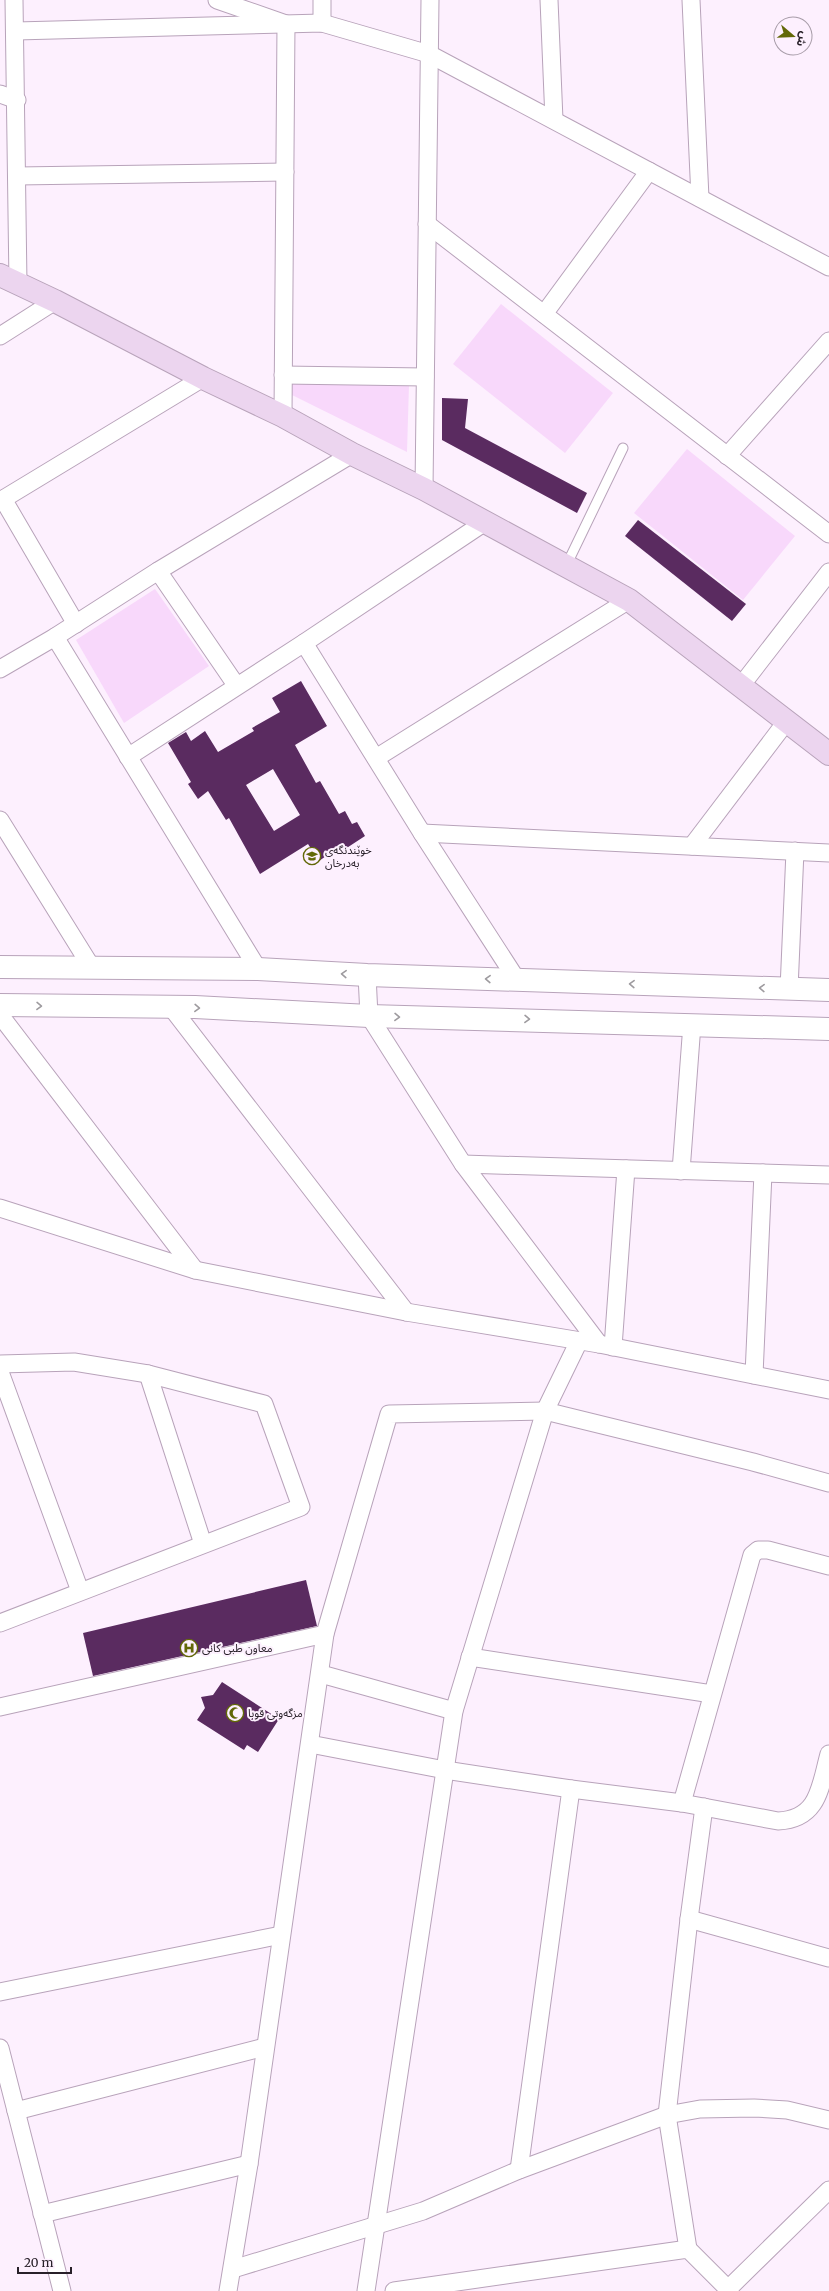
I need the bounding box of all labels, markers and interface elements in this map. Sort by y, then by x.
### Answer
north arrow [773,16,813,56]
text: ش [793,30,812,49]
place label: خوێندنگەی بەدرخان [325,843,372,870]
school or university icon: خوێندنگەی بەدرخان [302,846,322,866]
one-way arrow [341,970,347,978]
one-way arrow [485,975,491,983]
one-way arrow [629,979,635,988]
one-way arrow [759,984,765,992]
one-way arrow [36,1002,42,1010]
one-way arrow [194,1003,200,1012]
one-way arrow [394,1012,400,1021]
one-way arrow [524,1015,530,1024]
hospital icon: معاون طبی کانی [179,1638,199,1658]
place label: معاون طبی کانی [202,1641,273,1655]
mosque icon: مزگەوتی قوبا [225,1703,245,1723]
place label: مزگەوتی قوبا [248,1706,303,1720]
scale bar [18,2249,71,2275]
text: 20 m [24,2255,53,2270]

